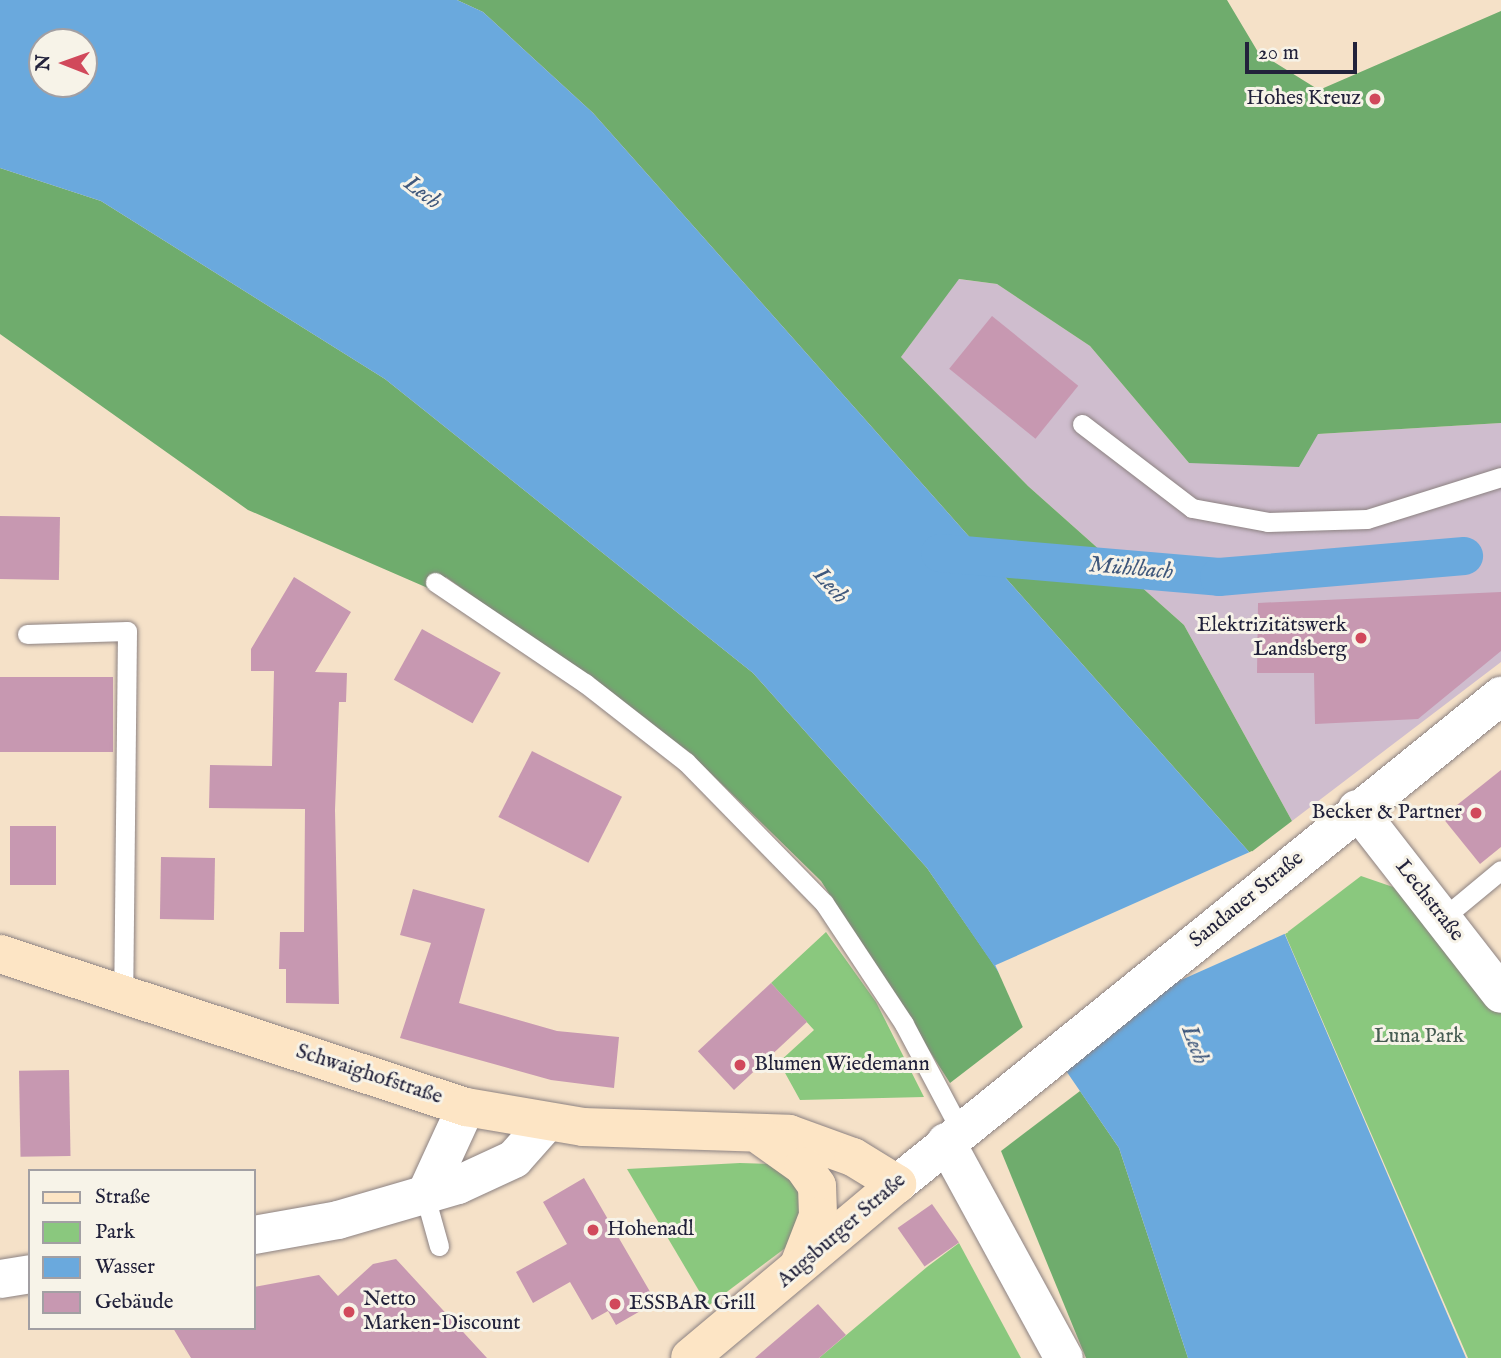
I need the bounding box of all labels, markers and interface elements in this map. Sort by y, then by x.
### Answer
north arrow [28,28,98,98]
scale bar [1249,28,1361,72]
text: 20 m [1258,40,1299,67]
text: N [32,54,56,71]
place label: Hohes Kreuz [1246,86,1361,112]
marker: Hohes Kreuz [1367,91,1383,107]
water label: Lech [398,170,446,216]
water label: Mühlbach [1088,552,1174,586]
water label: Lech [807,562,853,610]
place label: Elektrizitätswerk Landsberg [1197,613,1347,663]
marker: Elektrizitätswerk Landsberg [1353,630,1369,646]
place label: Becker & Partner [1312,800,1462,826]
marker: Becker & Partner [1468,805,1484,821]
street label: Sandauer Straße [1185,846,1309,954]
street label: Lechstraße [1389,855,1469,947]
water label: Lech [1174,1022,1214,1068]
park label: Luna Park [1374,1024,1464,1050]
street label: Schwaighofstraße [293,1039,445,1111]
place label: Blumen Wiedemann [754,1052,930,1078]
marker: Blumen Wiedemann [732,1057,748,1073]
street label: Augsburger Straße [773,1168,911,1294]
legend [28,1169,256,1330]
text: Straße [95,1184,150,1211]
place label: Hohenadl [607,1217,694,1243]
text: Park [95,1219,135,1246]
marker: Hohenadl [585,1222,601,1238]
text: Wasser [95,1254,155,1281]
place label: Netto Marken-Discount [363,1287,520,1337]
text: Gebäude [95,1289,173,1316]
place label: ESSBAR Grill [629,1291,755,1317]
marker: ESSBAR Grill [607,1296,623,1312]
marker: Netto Marken-Discount [341,1304,357,1320]

